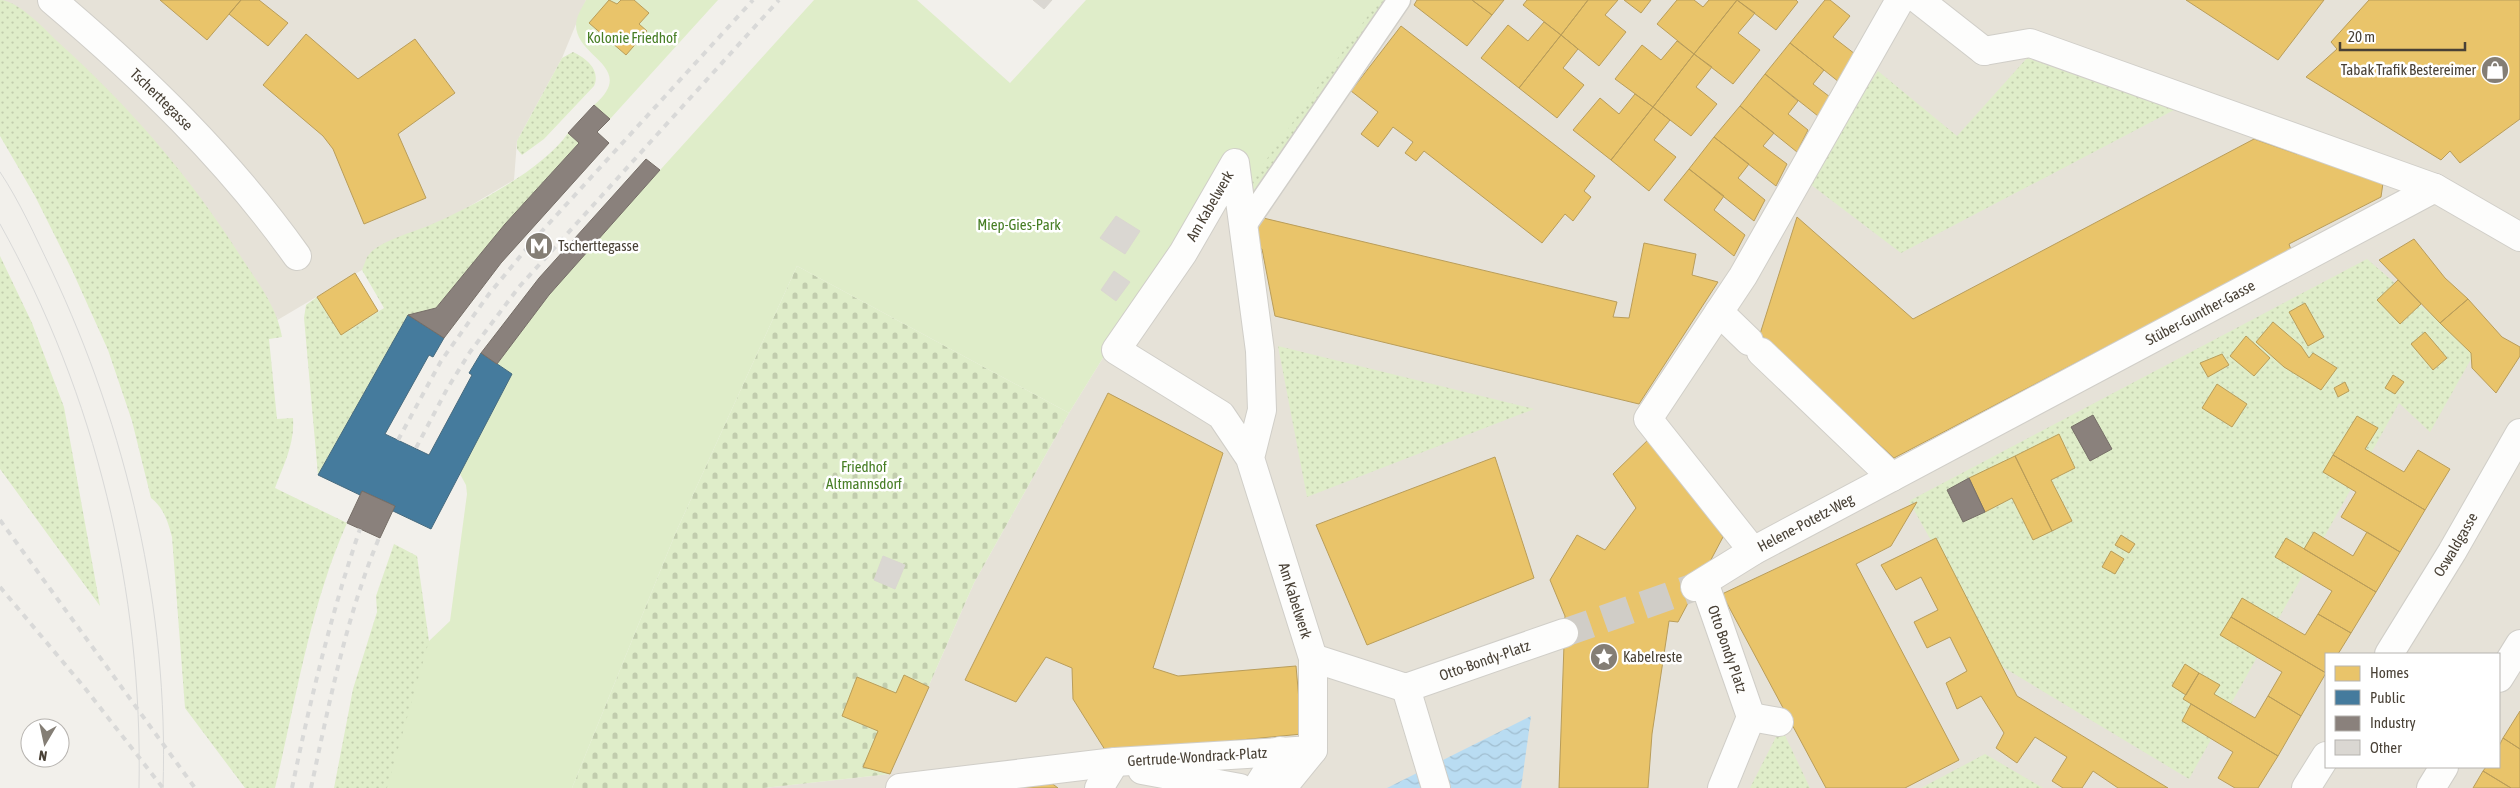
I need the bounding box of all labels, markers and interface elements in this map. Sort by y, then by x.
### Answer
scale bar [2340,20,2465,52]
text: 20 m [2348,28,2375,45]
park label: Kolonie Friedhof [587,29,677,46]
shop icon: Tabak Trafik Bestereimer [2480,55,2510,85]
place label: Tabak Trafik Bestereimer [2341,61,2477,78]
street label: Tscherttegasse [127,65,197,134]
street label: Am Kabelwerk [1183,167,1237,244]
park label: Miep-Gies-Park [977,216,1061,233]
metro station icon: Tscherttegasse [524,231,554,261]
place label: Tscherttegasse [558,237,639,254]
street label: Stüber-Gunther-Gasse [2142,276,2258,349]
park label: Friedhof Altmannsdorf [826,458,902,492]
street label: Helene-Potetz-Weg [1755,490,1857,555]
street label: Oswaldgasse [2430,509,2481,580]
street label: Am Kabelwerk [1276,560,1315,641]
street label: Otto Bondy Platz [1705,603,1751,695]
street label: Otto-Bondy-Platz [1437,636,1533,684]
place icon: Kabelreste [1589,642,1619,672]
place label: Kabelreste [1623,648,1683,665]
legend [2325,653,2500,768]
text: Homes [2370,664,2409,681]
text: Public [2370,689,2405,706]
text: Industry [2370,714,2416,731]
north arrow [20,718,70,768]
text: Other [2370,739,2402,756]
street label: Gertrude-Wondrack-Platz [1127,744,1268,769]
text: N [38,747,48,764]

